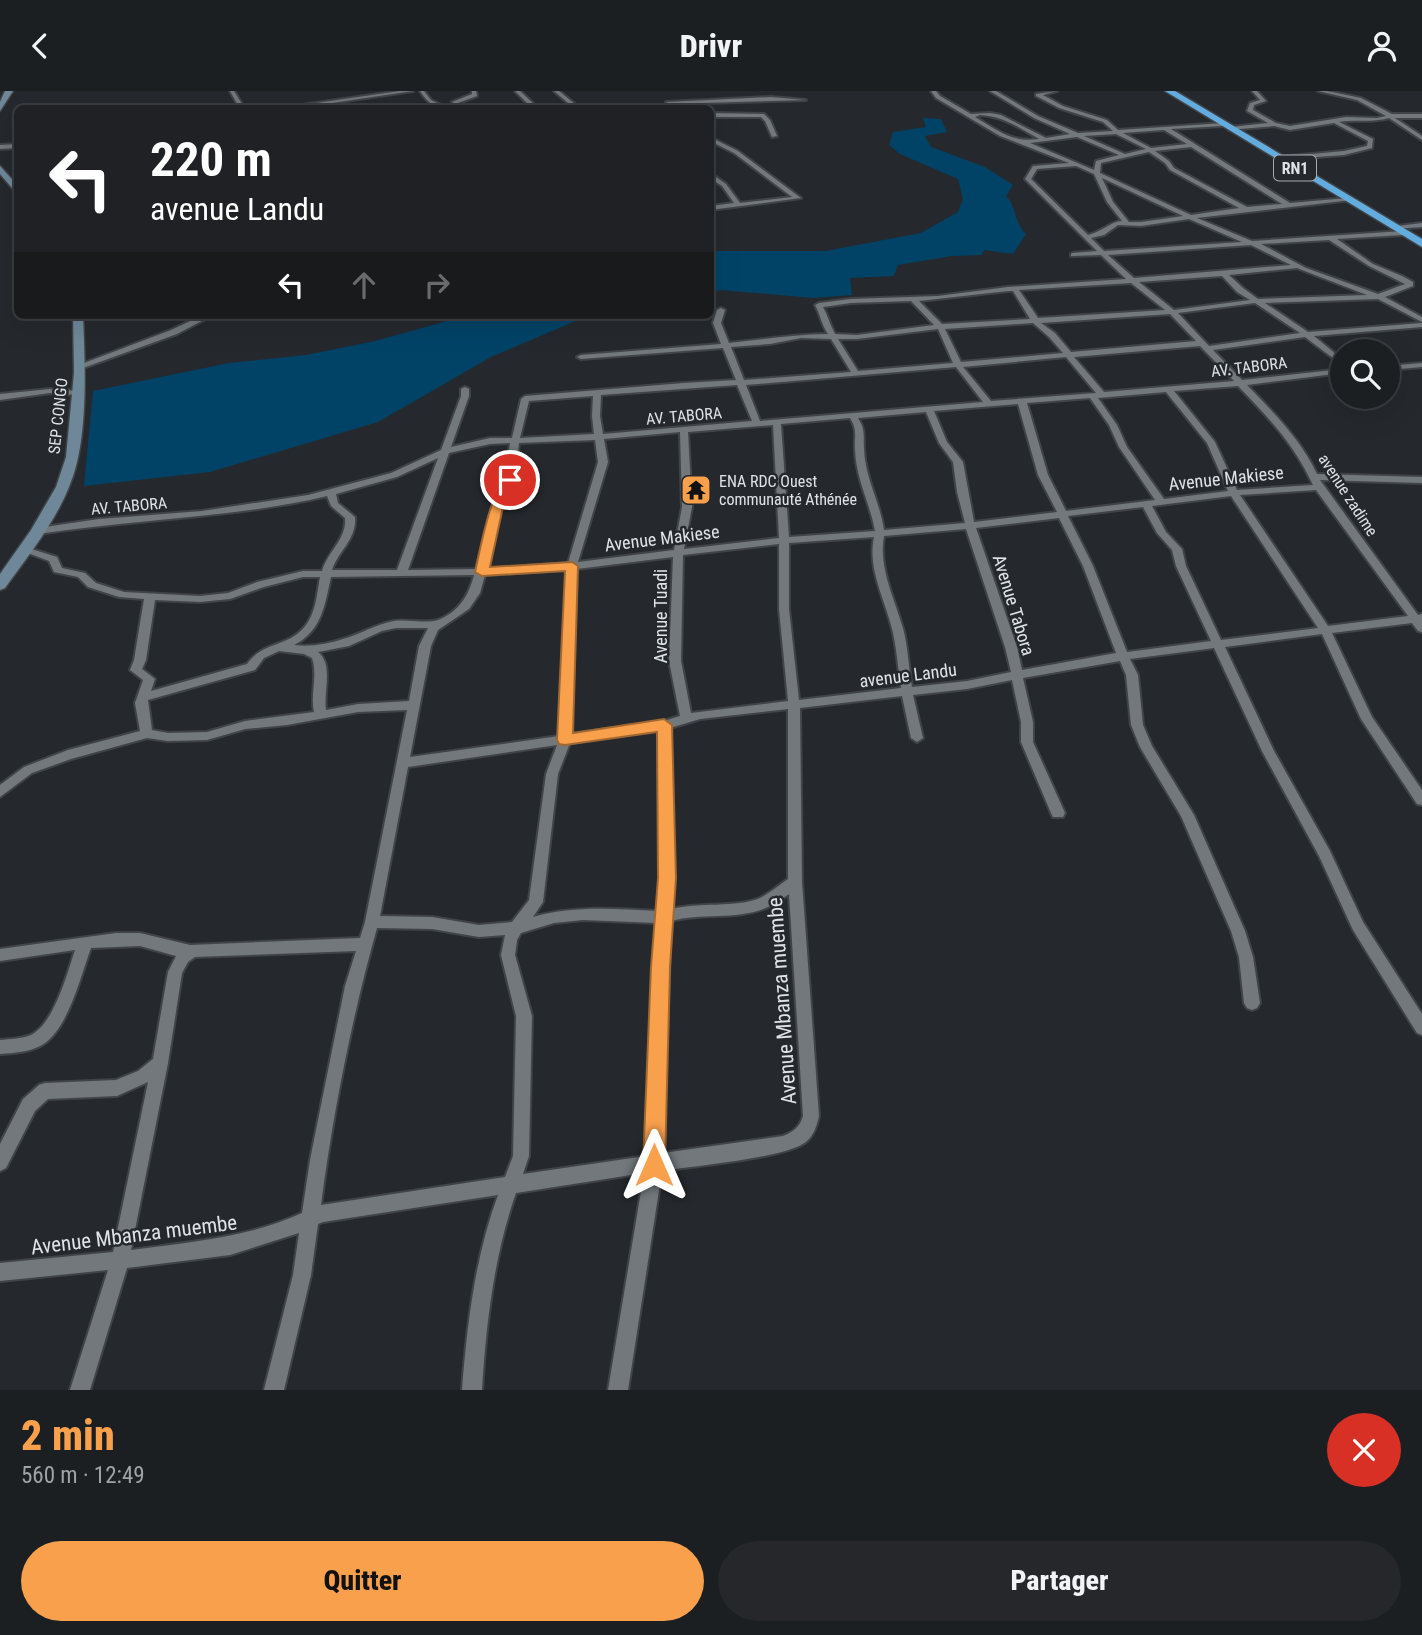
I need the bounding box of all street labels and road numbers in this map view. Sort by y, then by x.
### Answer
road number: RN1 [1274,155,1316,181]
street label: AV. TABORA [1210,353,1288,381]
street label: SEP CONGO [45,377,71,455]
street label: AV. TABORA [645,403,723,429]
street label: avenue zadime [1314,450,1382,540]
street label: Avenue Makiese [1167,462,1285,494]
street label: AV. TABORA [90,493,168,519]
street label: Avenue Makiese [603,521,721,555]
street label: Avenue Tabora [989,552,1039,658]
street label: Avenue Tuadi [650,569,671,663]
street label: avenue Landu [858,659,958,691]
street label: Avenue Mbanza muembe [763,896,801,1105]
street label: Avenue Mbanza muembe [29,1210,239,1260]

